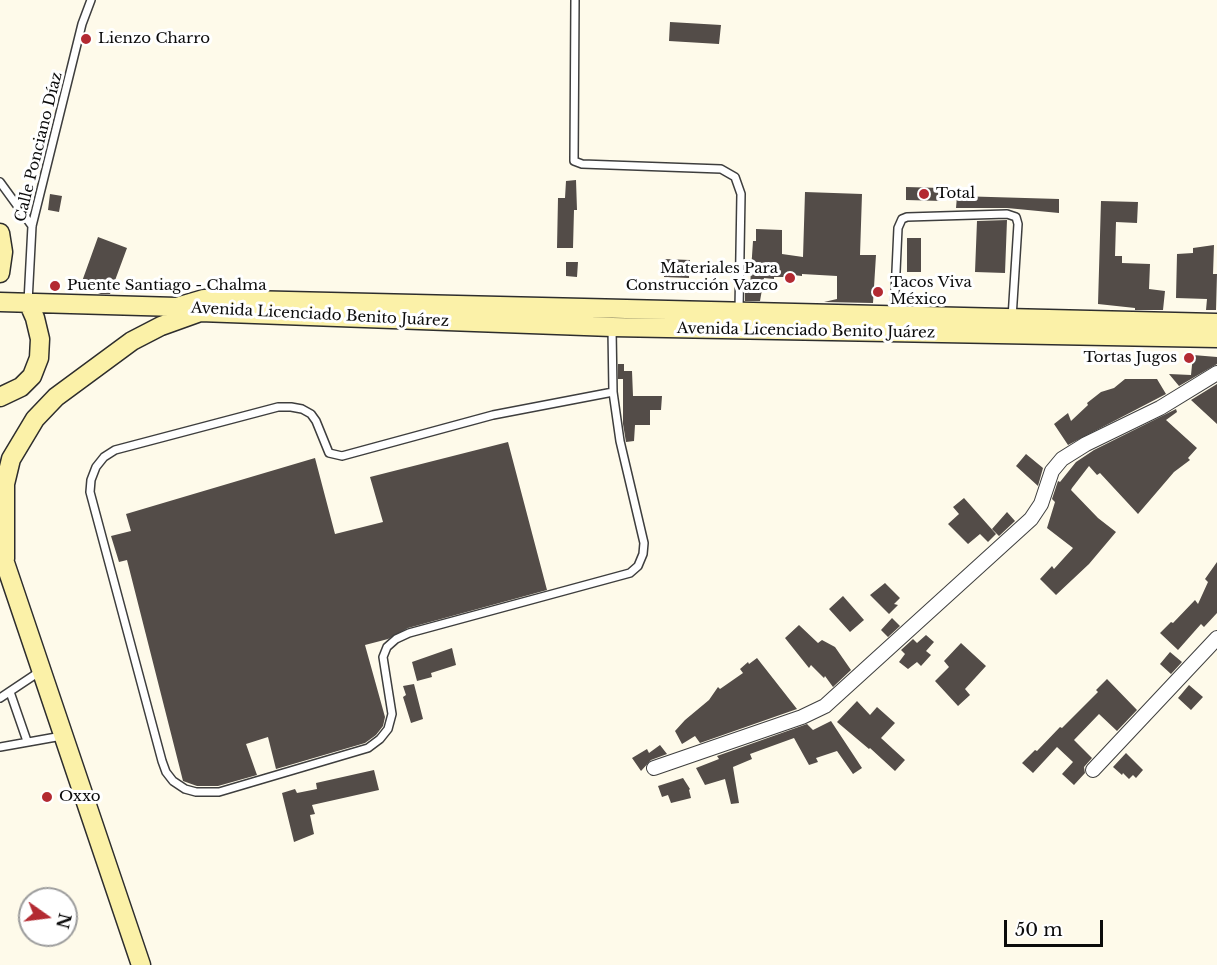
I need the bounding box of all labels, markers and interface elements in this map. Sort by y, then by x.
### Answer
place label: Lienzo Charro [98,30,210,48]
marker: Lienzo Charro [79,32,93,46]
street label: Calle Ponciano Díaz [12,70,66,224]
place label: Total [936,185,975,203]
marker: Total [917,187,931,201]
place label: Materiales Para Construcción Vazco [626,260,778,295]
marker: Materiales Para Construcción Vazco [783,271,797,285]
place label: Tacos Viva México [890,274,972,309]
place label: Puente Santiago - Chalma [67,277,266,295]
marker: Puente Santiago - Chalma [48,279,62,293]
marker: Tacos Viva México [871,285,885,299]
street label: Avenida Licenciado Benito Juárez [191,299,449,331]
street label: Avenida Licenciado Benito Juárez [677,320,935,342]
place label: Tortas Jugos [1083,349,1177,367]
marker: Tortas Jugos [1182,351,1196,365]
place label: Oxxo [59,788,101,806]
marker: Oxxo [40,790,54,804]
north arrow [18,887,78,947]
scale bar [1007,908,1106,946]
text: N [52,911,75,931]
text: 50 m [1015,919,1063,941]

